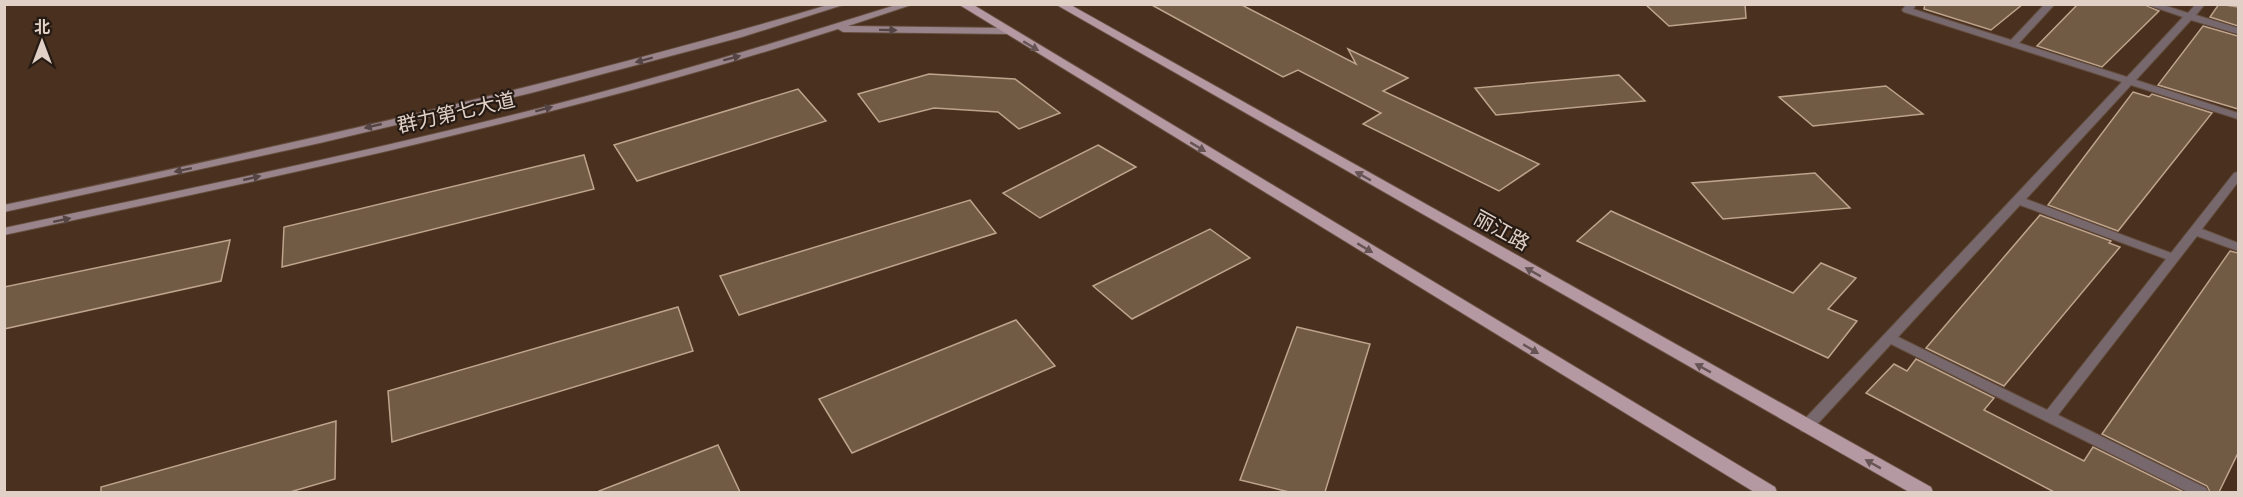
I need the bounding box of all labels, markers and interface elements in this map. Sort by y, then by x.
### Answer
north arrow [12,12,72,72]
text: 北 [34,16,50,38]
one-way arrow [879,25,898,35]
one-way arrow [1023,40,1039,51]
one-way arrow [723,53,741,62]
one-way arrow [635,56,653,65]
street label: 群力第七大道 [395,85,517,139]
one-way arrow [535,104,553,114]
one-way arrow [364,122,383,132]
one-way arrow [1190,141,1206,152]
one-way arrow [174,166,193,175]
one-way arrow [1354,171,1371,181]
one-way arrow [243,173,262,182]
street label: 丽江路 [1469,204,1535,256]
one-way arrow [52,215,71,224]
one-way arrow [1356,242,1373,253]
one-way arrow [1524,267,1541,277]
one-way arrow [1523,344,1539,355]
one-way arrow [1694,363,1711,373]
one-way arrow [1864,459,1881,469]

